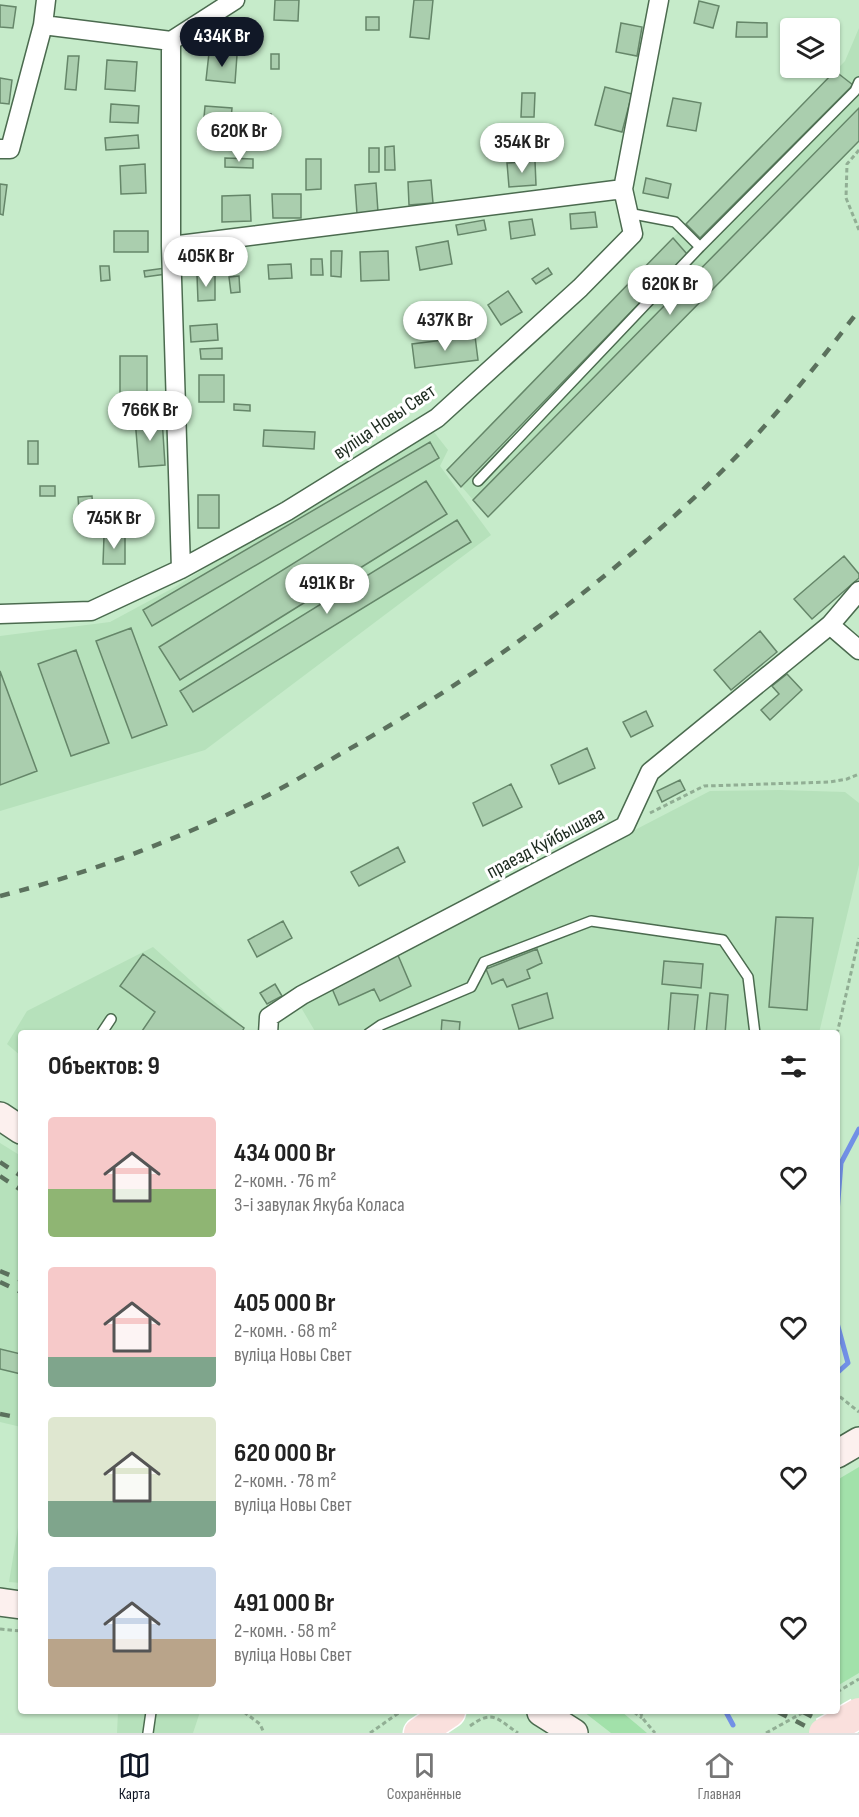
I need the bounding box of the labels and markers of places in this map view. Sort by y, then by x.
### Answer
pin: 434K Br [167,17,277,68]
pin: 620K Br [184,112,294,163]
pin: 354K Br [467,123,577,174]
pin: 405K Br [151,237,261,288]
pin: 620K Br [615,265,725,316]
pin: 437K Br [390,301,500,352]
pin: 766K Br [95,391,205,442]
pin: 745K Br [59,499,169,550]
pin: 491K Br [272,564,382,615]

